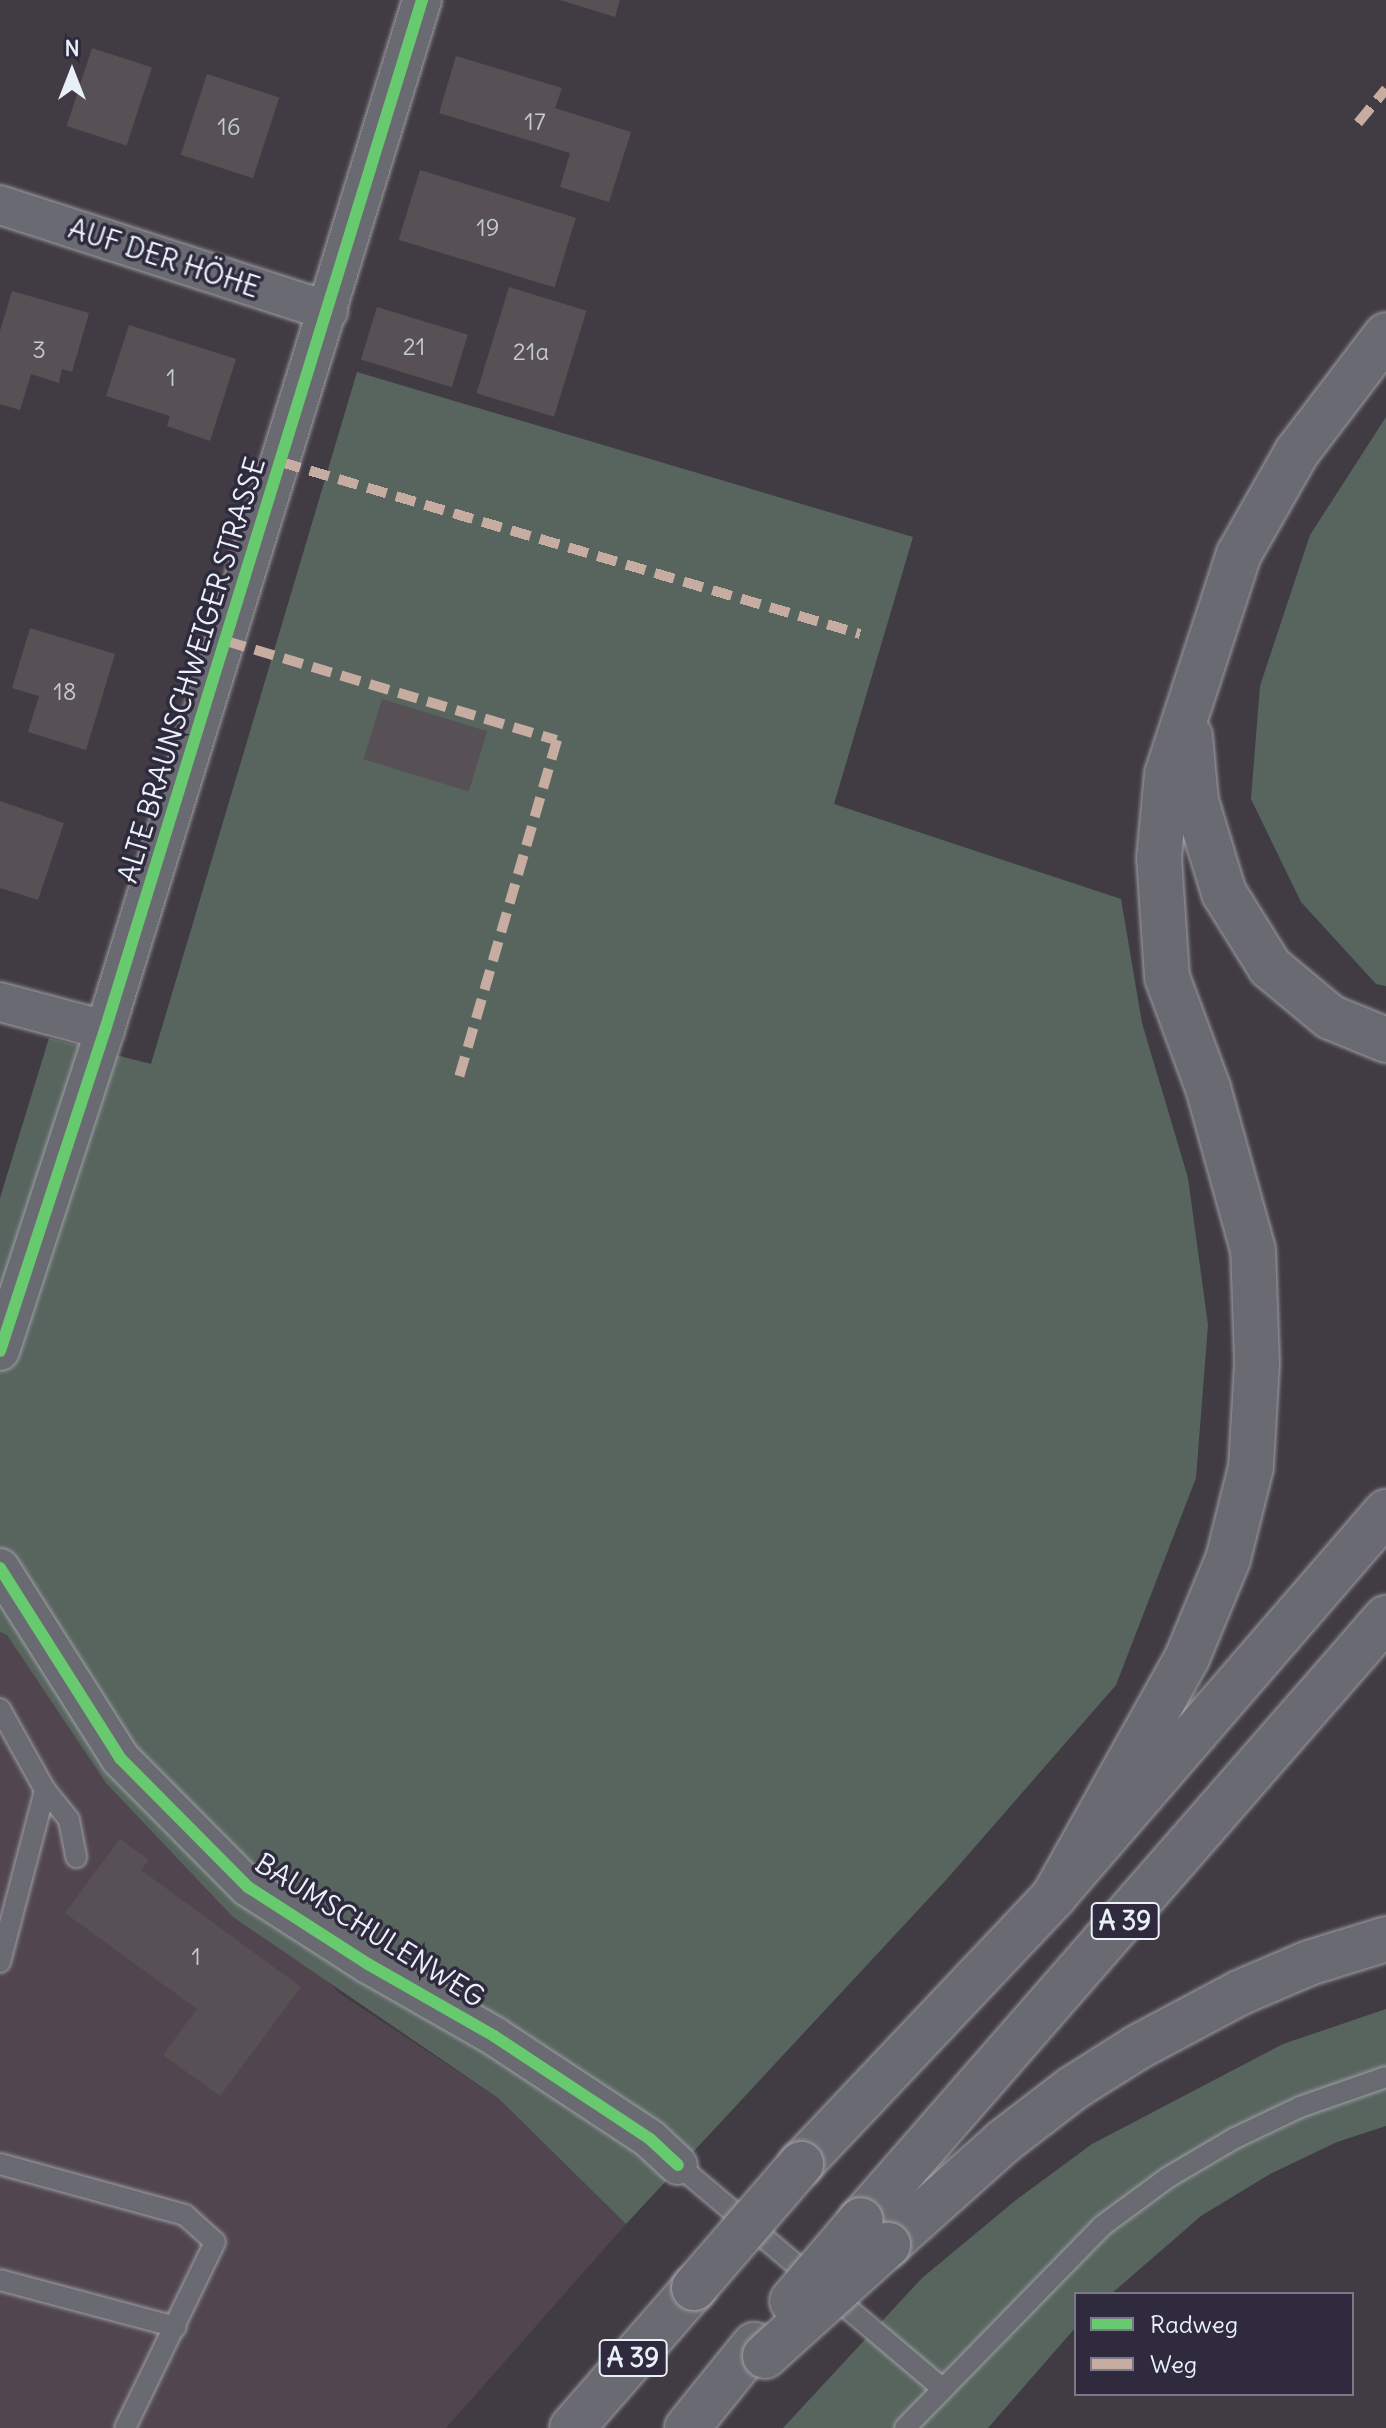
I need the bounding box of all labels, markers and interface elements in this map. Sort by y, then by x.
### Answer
north arrow [32,32,112,112]
text: N [64,34,80,62]
house number: 17 [524,108,546,136]
house number: 16 [217,113,241,141]
street label: AUF DER HÖHE [64,211,264,305]
house number: 19 [476,214,500,242]
house number: 21 [403,333,425,361]
house number: 3 [32,336,46,364]
house number: 21a [513,338,549,366]
house number: 1 [166,364,176,392]
street label: ALTE BRAUNSCHWEIGER STRASSE [110,453,272,887]
house number: 18 [53,678,77,706]
street label: BAUMSCHULENWEG [249,1846,491,2014]
road number: A 39 [1089,1899,1161,1943]
house number: 1 [191,1943,201,1971]
legend [1074,2292,1354,2396]
text: Radweg [1150,2309,1238,2339]
road number: A 39 [597,2336,669,2380]
text: Weg [1150,2349,1197,2379]

